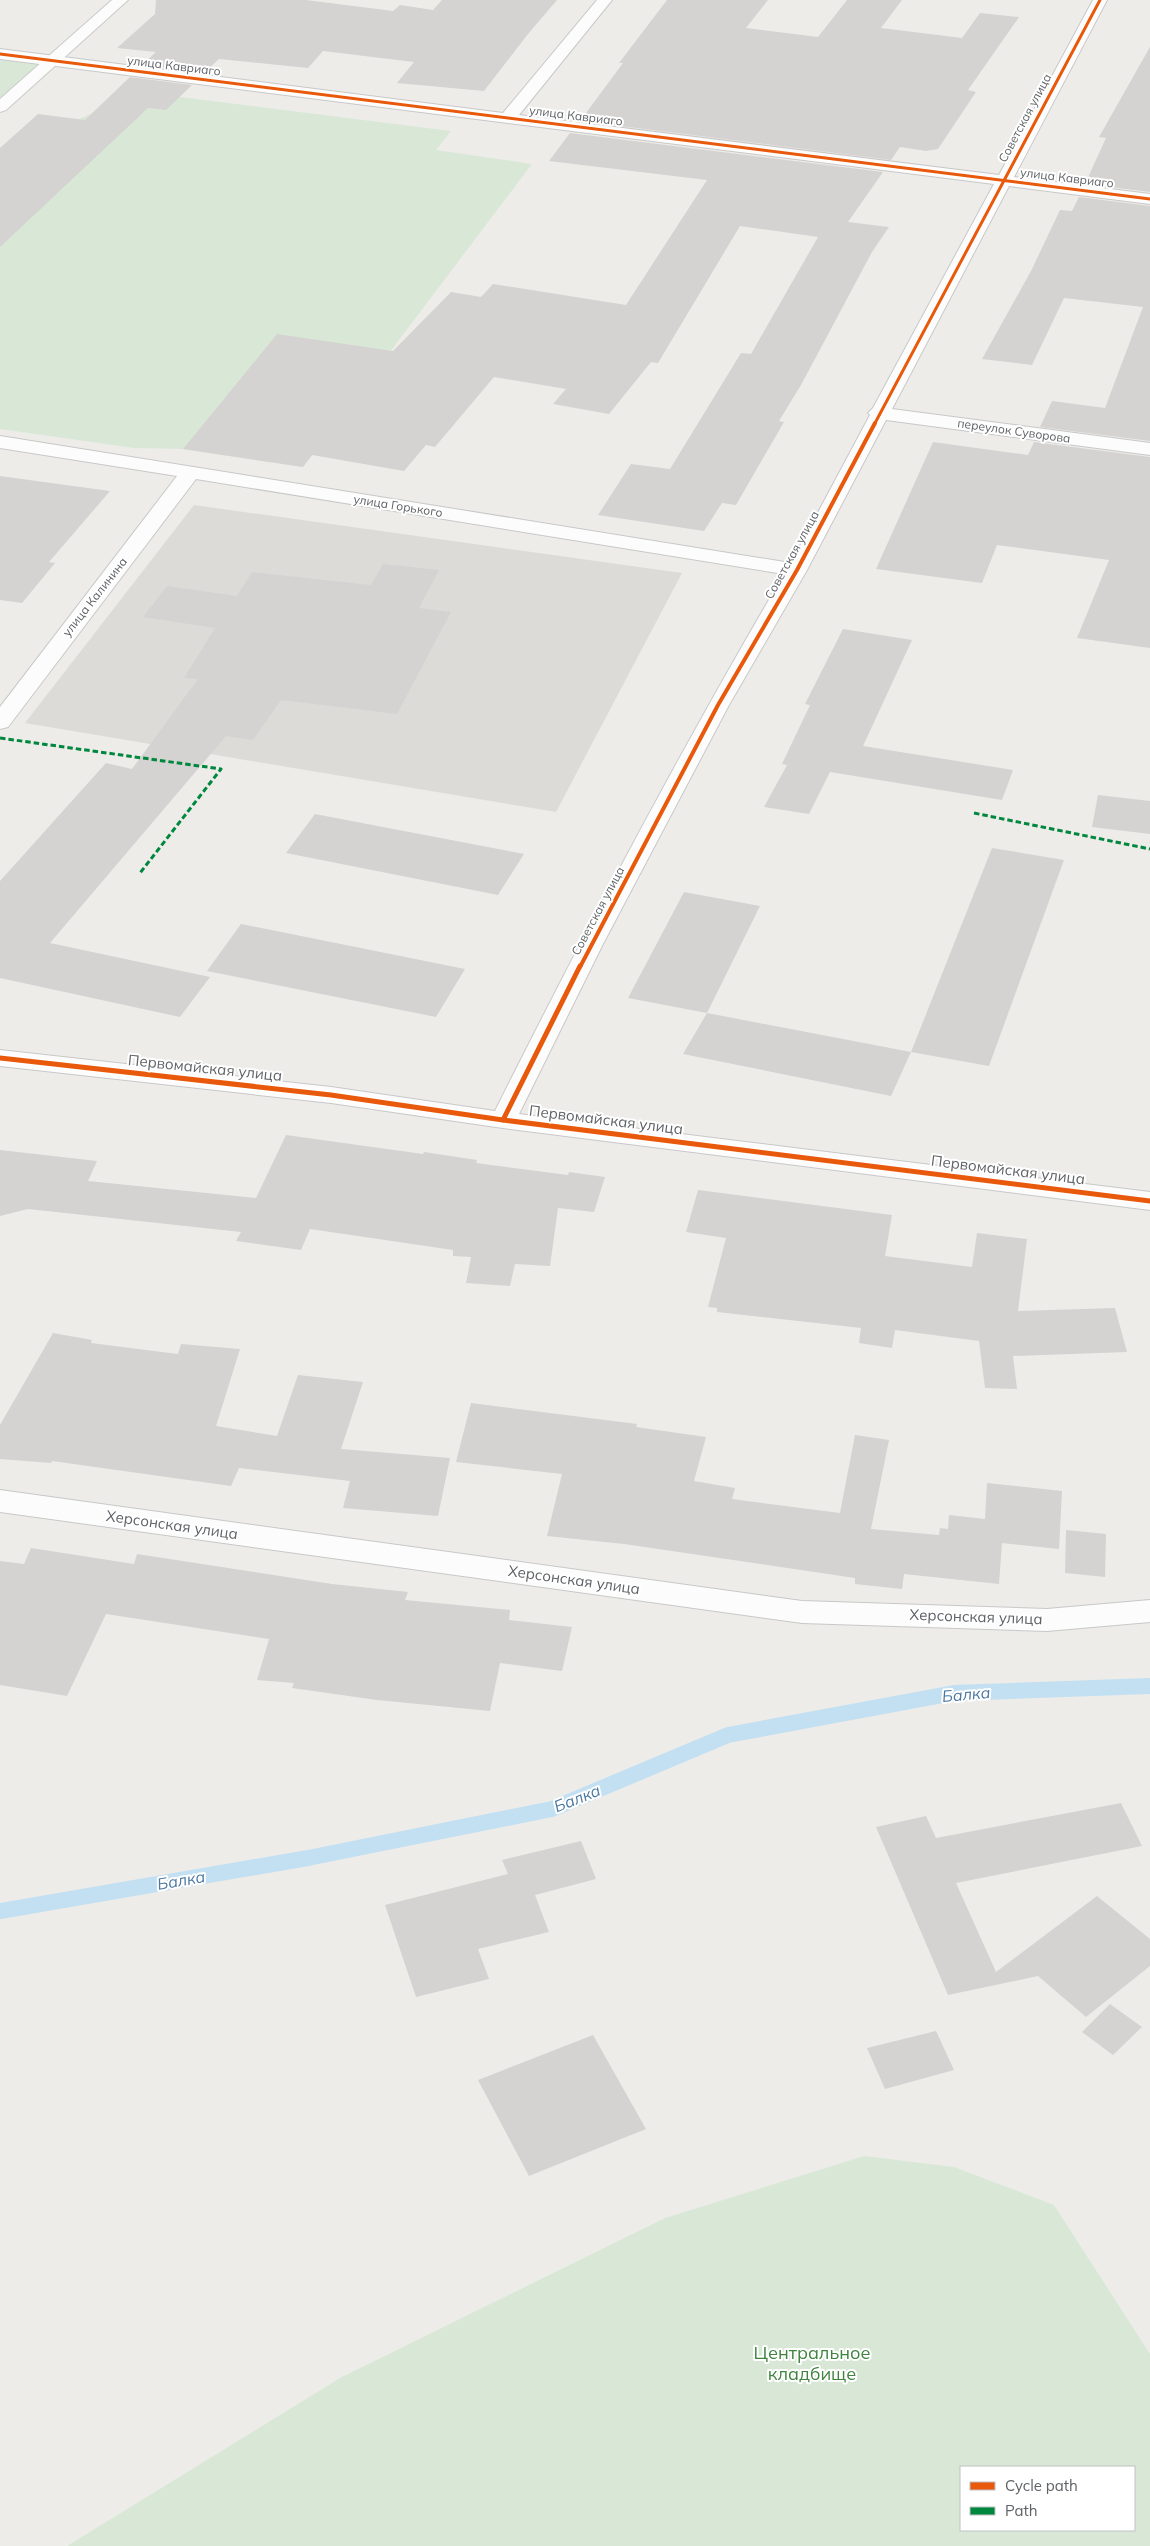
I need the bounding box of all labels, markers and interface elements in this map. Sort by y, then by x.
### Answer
street label: улица Кавриаго [126,52,222,79]
street label: Советская улица [995,71,1054,165]
street label: улица Кавриаго [528,102,624,129]
street label: улица Кавриаго [1019,164,1115,191]
street label: переулок Суворова [957,415,1072,446]
street label: улица Горького [352,491,444,520]
street label: Советская улица [761,508,822,601]
street label: улица Калинина [59,554,130,639]
street label: Советская улица [568,864,627,958]
street label: Первомайская улица [127,1050,283,1085]
street label: Первомайская улица [528,1101,684,1138]
street label: Первомайская улица [930,1151,1086,1188]
street label: Херсонская улица [105,1506,239,1543]
street label: Херсонская улица [507,1561,641,1598]
street label: Херсонская улица [909,1605,1043,1628]
water label: Балка [941,1682,991,1706]
water label: Балка [551,1780,603,1816]
water label: Балка [155,1866,207,1894]
park label: Центральное кладбище [754,2341,871,2385]
legend [960,2466,1135,2531]
text: Cycle path [1005,2476,1078,2495]
text: Path [1005,2501,1037,2520]

